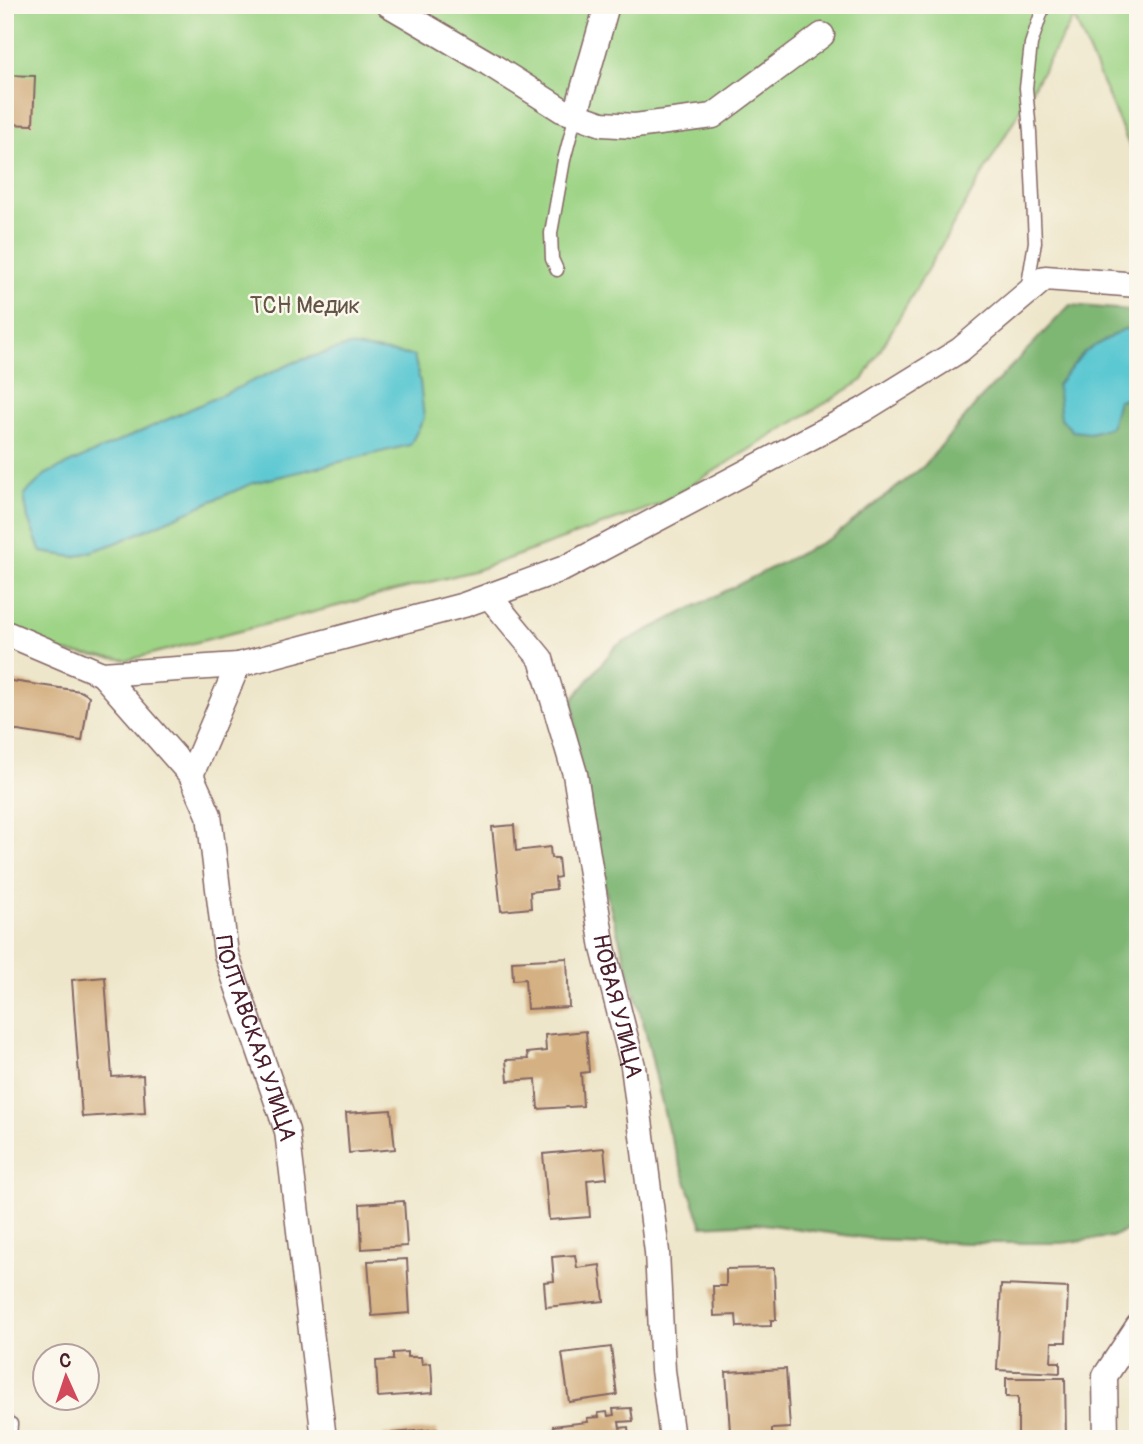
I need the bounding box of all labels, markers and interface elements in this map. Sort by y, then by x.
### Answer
park label: ТСН Медик [250,291,360,320]
street label: НОВАЯ УЛИЦА [586,932,648,1080]
street label: ПОЛТАВСКАЯ УЛИЦА [209,934,302,1143]
north arrow [32,1342,102,1412]
text: С [59,1349,72,1373]

